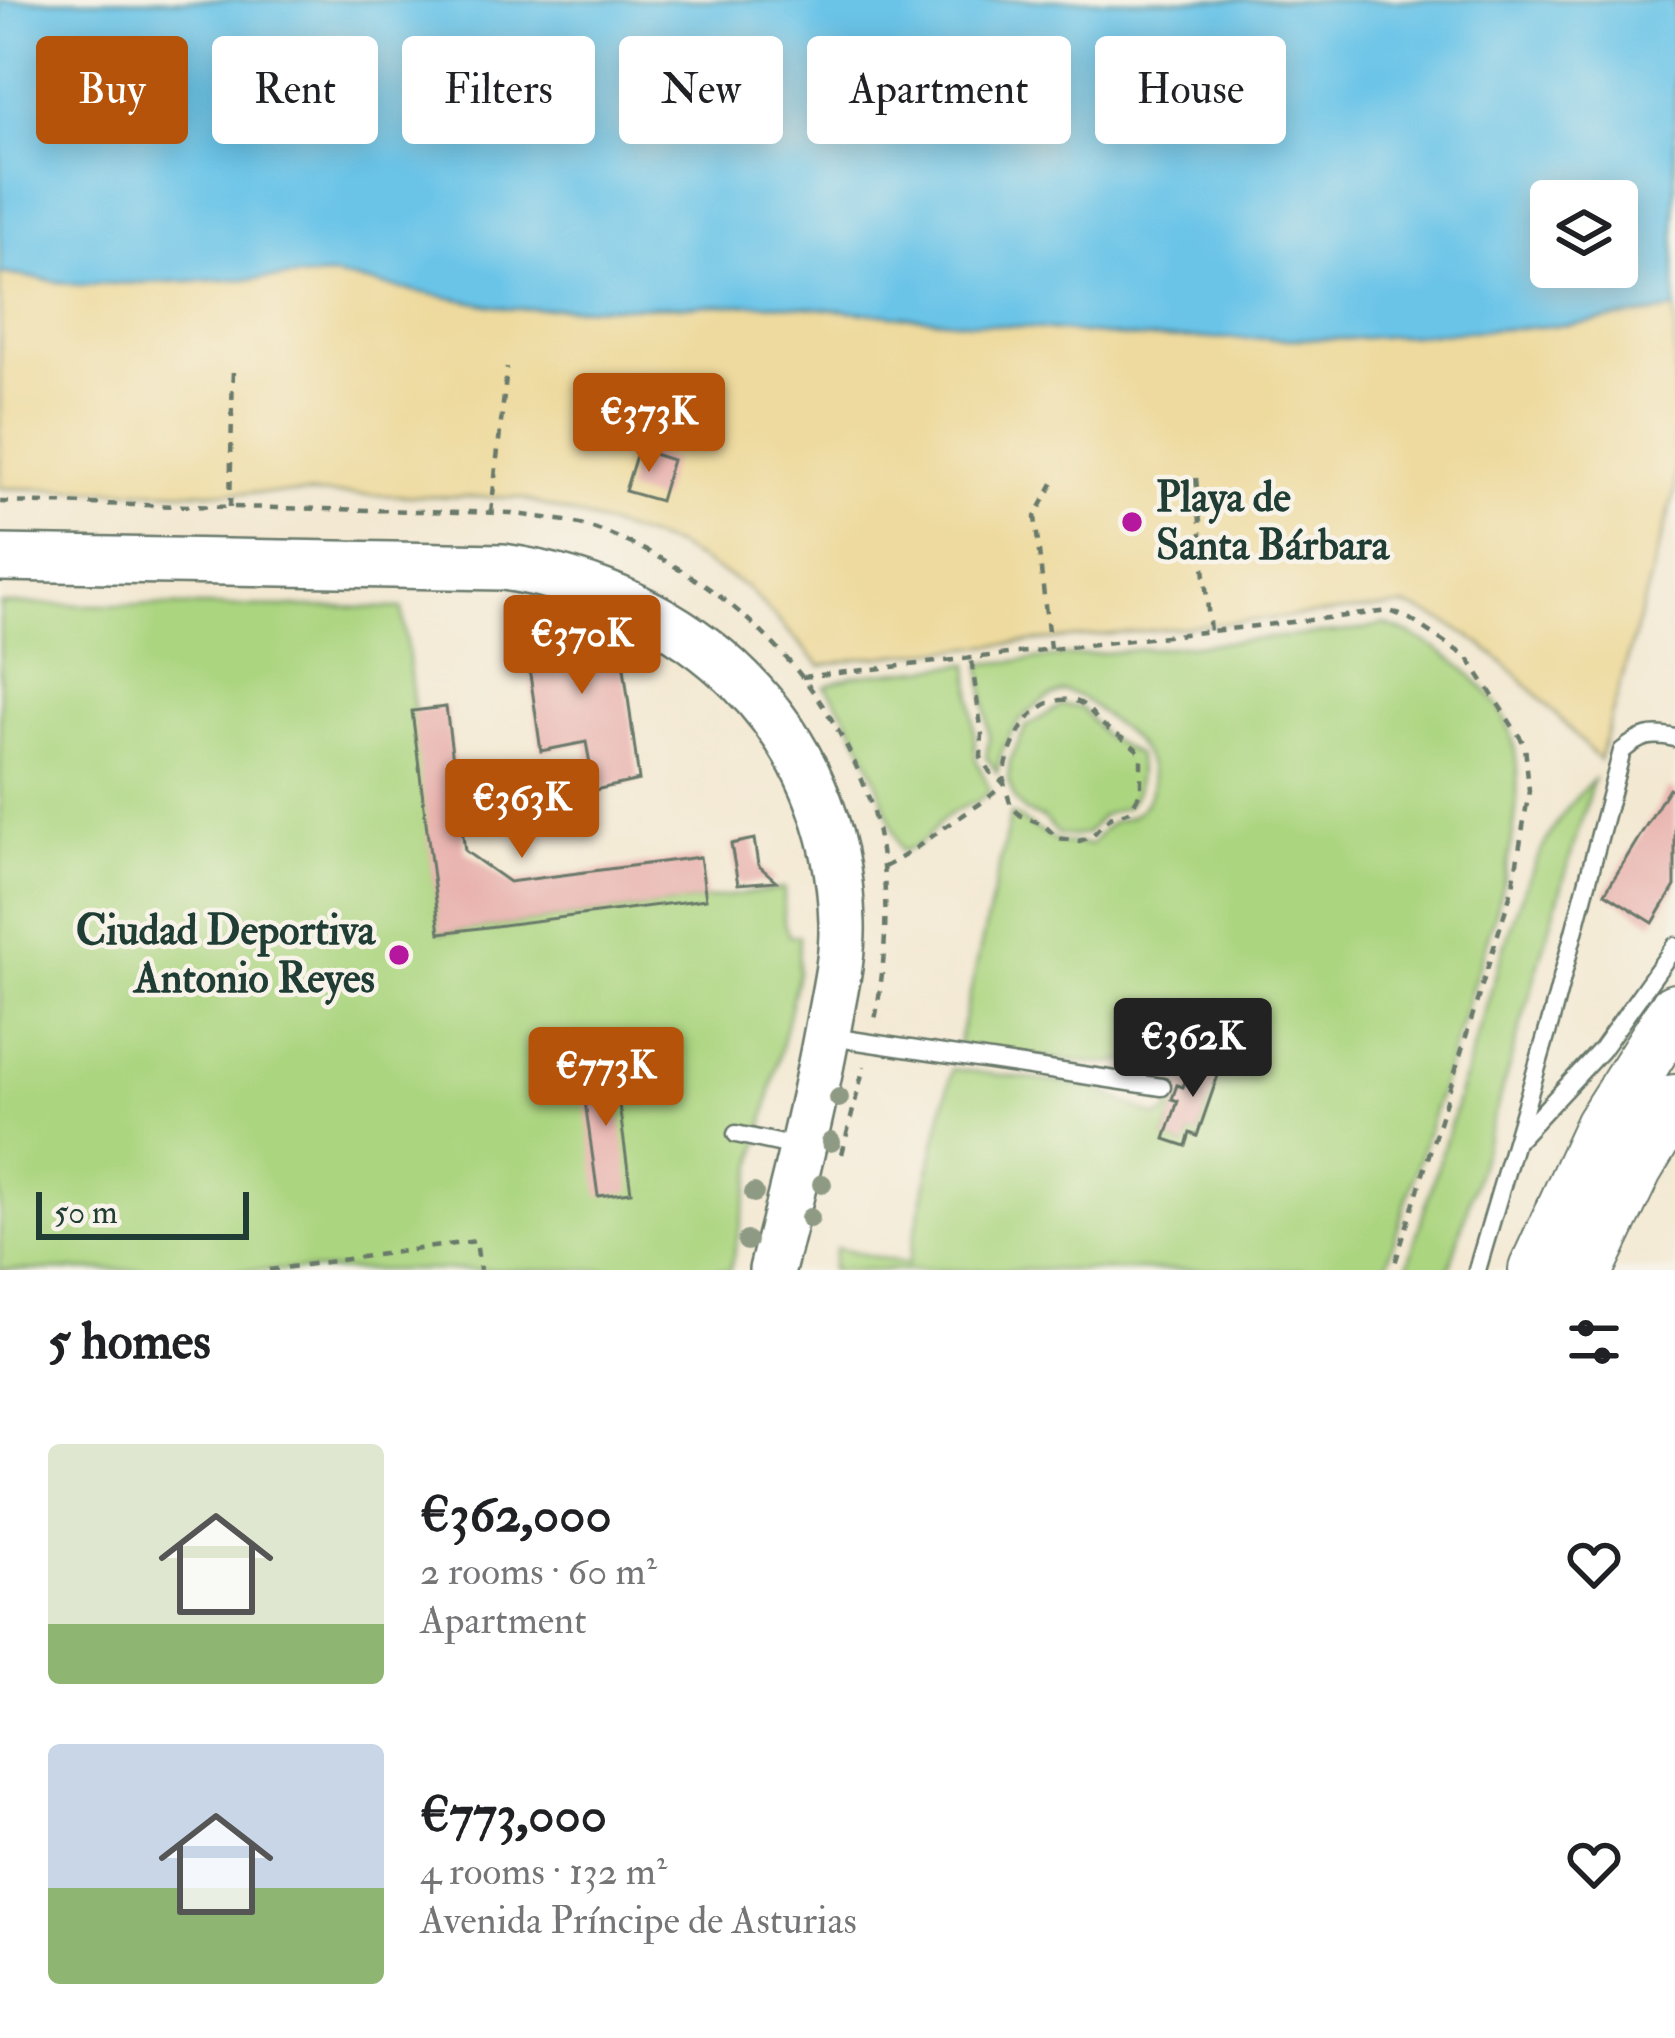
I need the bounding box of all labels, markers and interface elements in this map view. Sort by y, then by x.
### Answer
chip: Buy [36,36,188,144]
chip: Rent [212,36,378,144]
chip: Filters [402,36,595,144]
chip: New [619,36,783,144]
chip: Apartment [807,36,1071,144]
chip: House [1095,36,1286,144]
map controls [1530,180,1638,288]
button: layers [1530,180,1638,288]
pin: €373K [565,373,733,475]
text: €373K [600,387,698,436]
place label: Playa de Santa Bárbara [1156,472,1391,572]
marker: Playa de Santa Bárbara [1119,509,1145,535]
pin: €370K [498,595,666,697]
text: €370K [531,609,633,658]
pin: €363K [438,759,606,861]
text: €363K [472,773,572,822]
place label: Ciudad Deportiva Antonio Reyes [76,905,377,1006]
marker: Ciudad Deportiva Antonio Reyes [386,942,412,968]
pin: €362K [1109,998,1277,1100]
text: €362K [1141,1012,1245,1061]
pin: €773K [522,1027,690,1129]
text: €773K [556,1041,656,1090]
scale bar [36,1186,249,1239]
text: 50 m [54,1192,118,1233]
icon: filters [1561,1309,1627,1375]
text: 5 homes [48,1310,211,1374]
text: €362,000 [420,1483,612,1547]
icon: home [144,1492,288,1636]
icon: heart [1561,1531,1627,1597]
text: 2 rooms · 60 m² [420,1547,657,1596]
text: Apartment [420,1596,587,1645]
text: €773,000 [420,1783,607,1847]
icon: home [144,1792,288,1936]
icon: heart [1561,1831,1627,1897]
text: 4 rooms · 132 m² [420,1847,667,1896]
text: Avenida Príncipe de Asturias [420,1896,857,1945]

